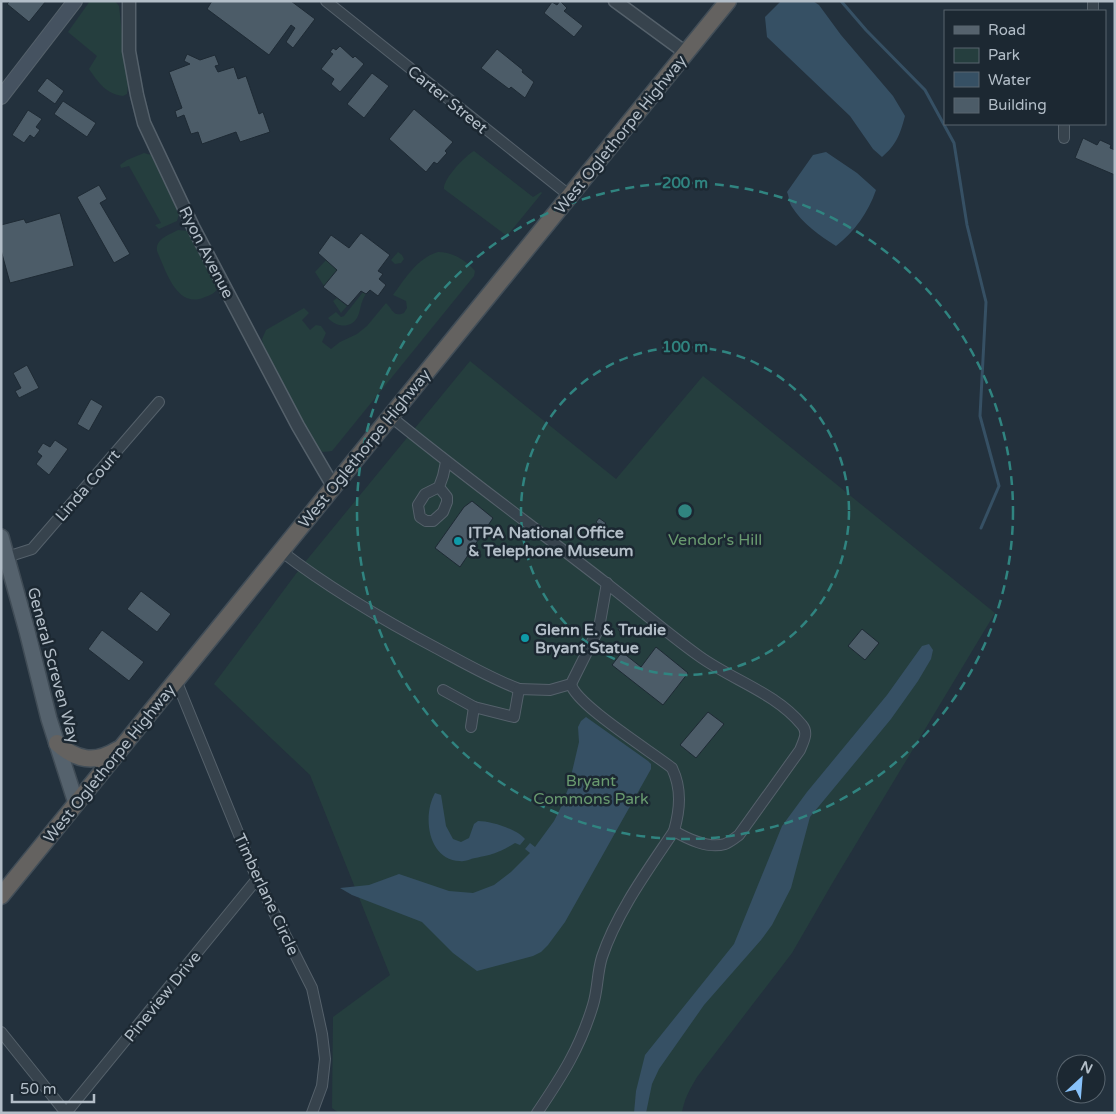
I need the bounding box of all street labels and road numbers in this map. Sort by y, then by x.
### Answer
street label: West Oglethorpe Highway [550,51,691,218]
street label: Carter Street [403,61,491,138]
street label: Ryon Avenue [174,203,238,302]
street label: West Oglethorpe Highway [294,365,435,532]
street label: Linda Court [51,446,124,526]
street label: General Screven Way [23,585,84,746]
street label: West Oglethorpe Highway [39,680,180,847]
street label: Timberlane Circle [229,830,303,958]
street label: Pineview Drive [120,947,205,1046]

